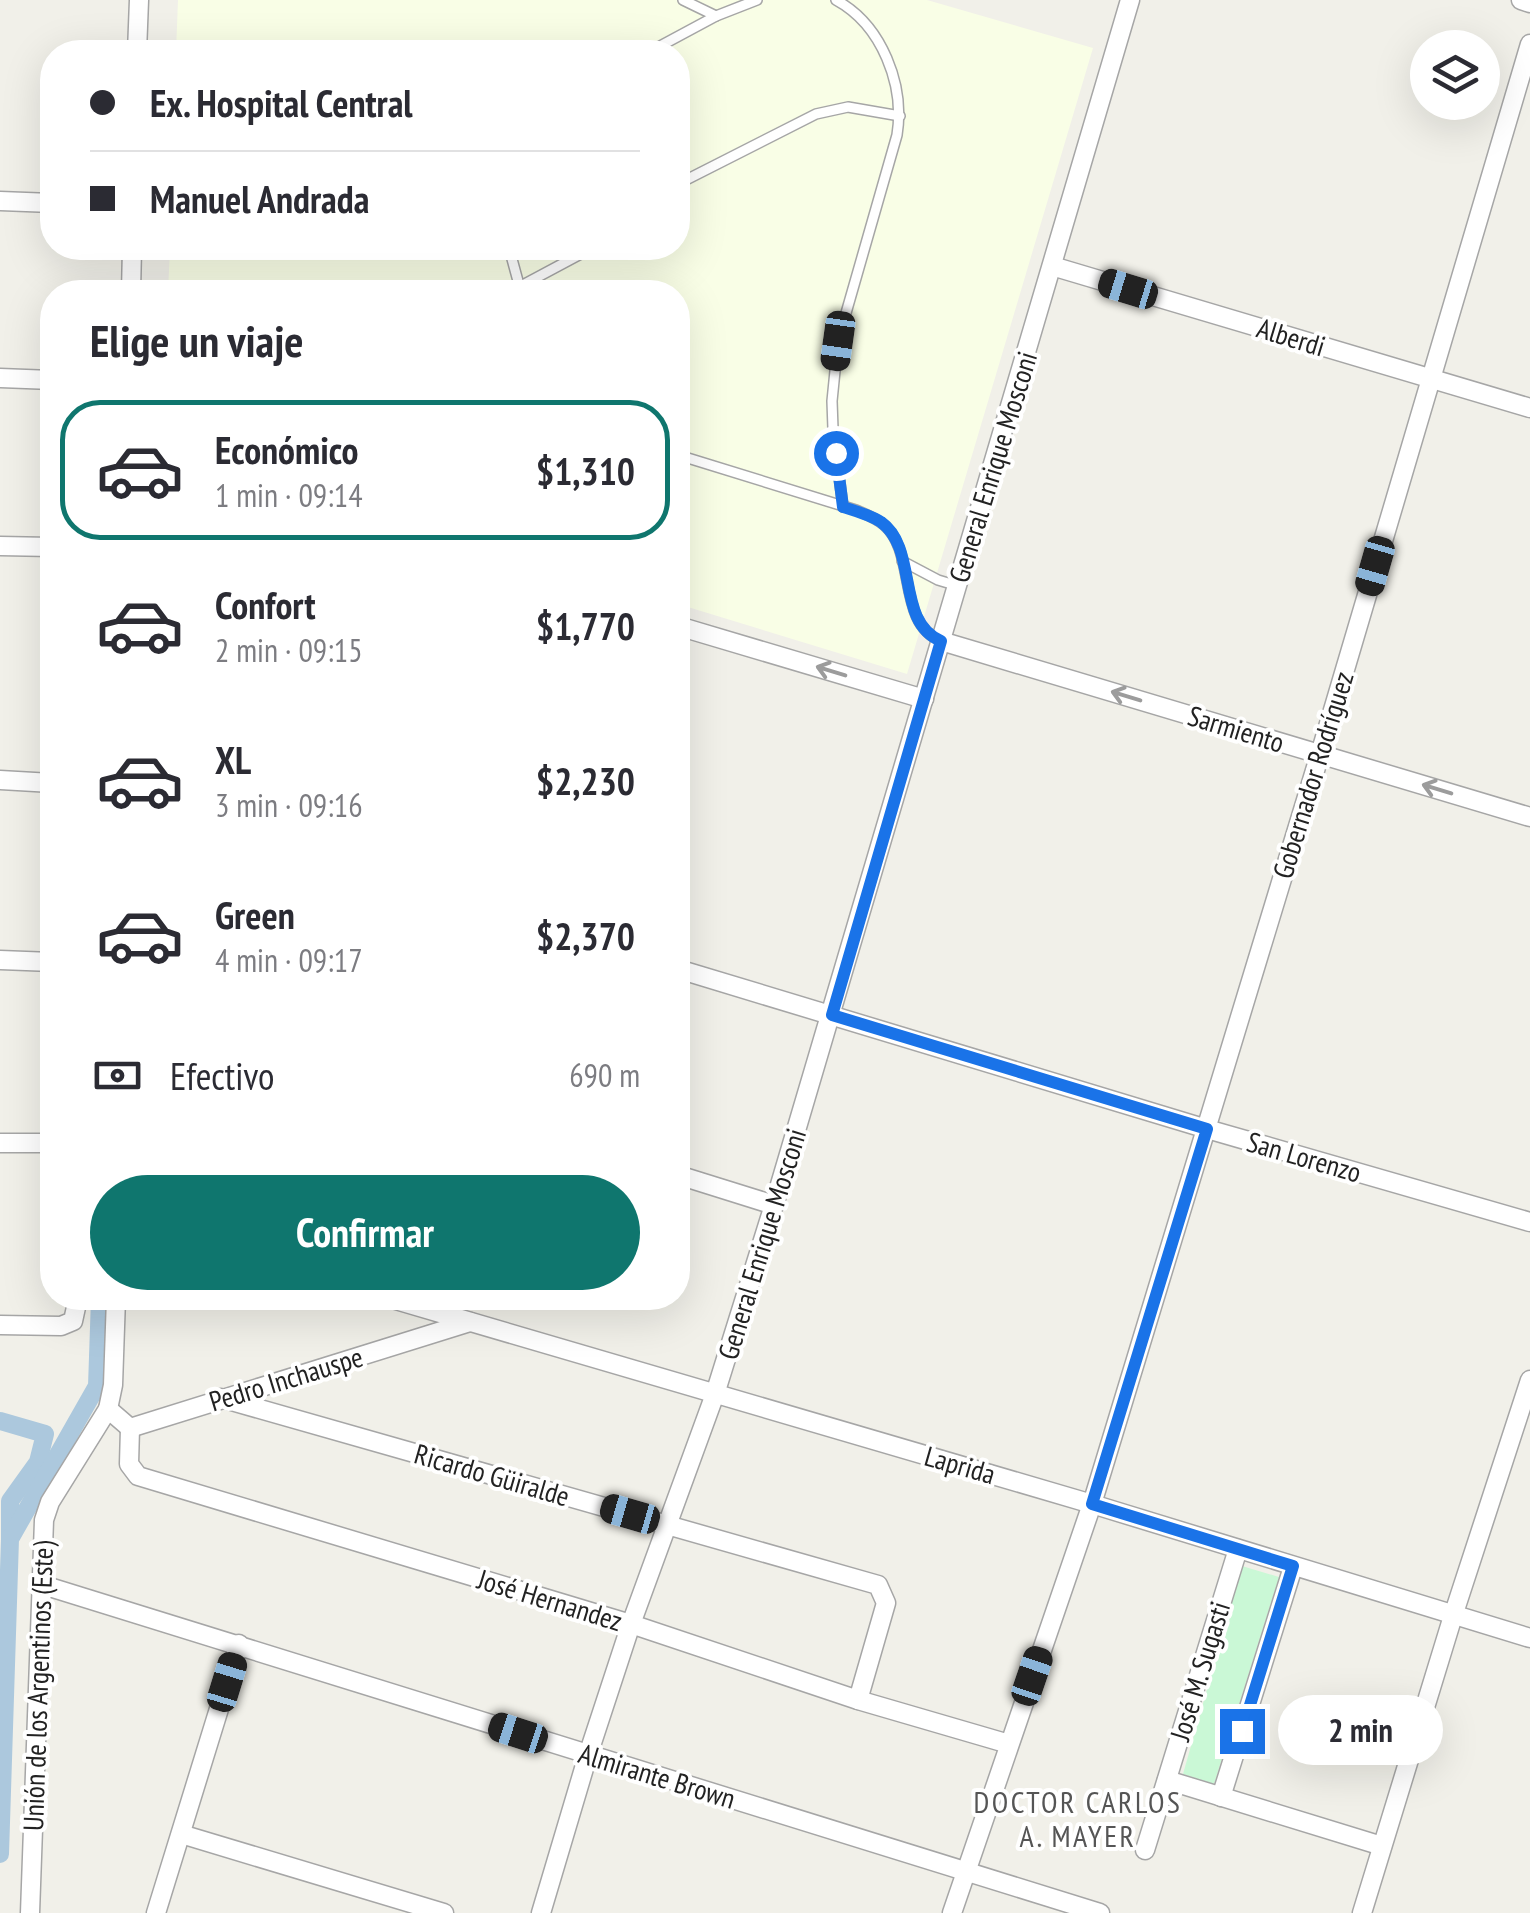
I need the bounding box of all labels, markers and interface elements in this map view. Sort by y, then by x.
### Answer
map controls [1410,30,1500,120]
button: layers [1410,30,1500,120]
text: Ex. Hospital Central [150,78,413,127]
text: Manuel Andrada [150,174,369,223]
car [1095,266,1161,312]
car [819,309,857,373]
street label: Alberdi [1253,309,1330,364]
text: Elige un viaje [90,311,304,369]
street label: General Enrique Mosconi [940,347,1045,587]
icon: car [95,425,185,515]
text: Económico [215,425,359,474]
route start [814,431,859,476]
text: $1,310 [536,446,635,495]
text: 1 min · 09:14 [215,474,363,516]
car [1352,533,1398,599]
icon: car [95,580,185,670]
text: Confort [215,580,315,629]
text: $1,770 [536,601,635,650]
text: 2 min · 09:15 [215,629,363,671]
one-way arrow [816,661,847,679]
street label: Gobernador Rodríguez [1263,667,1362,883]
one-way arrow [1111,686,1142,704]
street label: Sarmiento [1184,696,1289,761]
icon: car [95,735,185,825]
text: XL [215,735,251,784]
text: $2,230 [536,756,635,805]
one-way arrow [1421,779,1453,797]
text: 3 min · 09:16 [215,784,363,826]
icon: car [95,890,185,980]
text: Green [215,890,295,939]
text: $2,370 [536,911,635,960]
text: 4 min · 09:17 [215,939,363,981]
icon: cash [90,1048,145,1103]
text: Efectivo [170,1051,275,1100]
text: 690 m [569,1054,640,1096]
street label: San Lorenzo [1243,1123,1366,1190]
street label: General Enrique Mosconi [709,1124,814,1364]
button: Confirmar [90,1175,640,1290]
street label: Pedro Inchauspe [204,1338,367,1419]
street label: Ricardo Güiralde [410,1435,574,1514]
street label: Laprida [921,1437,1000,1492]
car [597,1491,663,1537]
street label: Unión de los Argentinos (Este) [14,1540,61,1832]
street label: José Hernandez [472,1560,627,1639]
street label: José M. Sugasti [1161,1597,1238,1746]
car [1008,1643,1056,1709]
car [204,1649,250,1715]
callout: 2 min [1277,1696,1442,1766]
car [485,1709,551,1757]
route end [1220,1709,1265,1754]
text: 2 min [1328,1709,1393,1751]
street label: Almirante Brown [574,1734,740,1817]
district label: DOCTOR CARLOS A. MAYER [974,1782,1182,1855]

